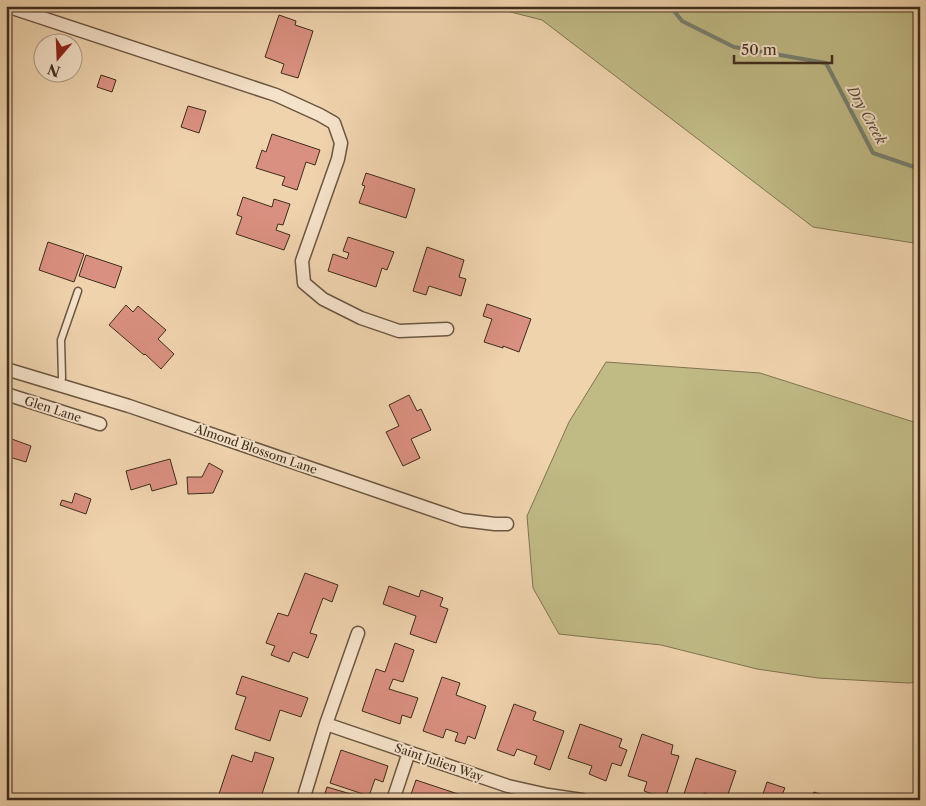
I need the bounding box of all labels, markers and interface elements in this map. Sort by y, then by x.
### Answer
north arrow [32,32,82,82]
scale bar [734,32,831,64]
text: 50 m [741,40,777,59]
text: N [45,60,62,81]
water label: Dry Creek [843,82,891,148]
street label: Glen Lane [23,393,84,425]
street label: Almond Blossom Lane [192,421,320,477]
street label: Saint Julien Way [393,740,485,784]

